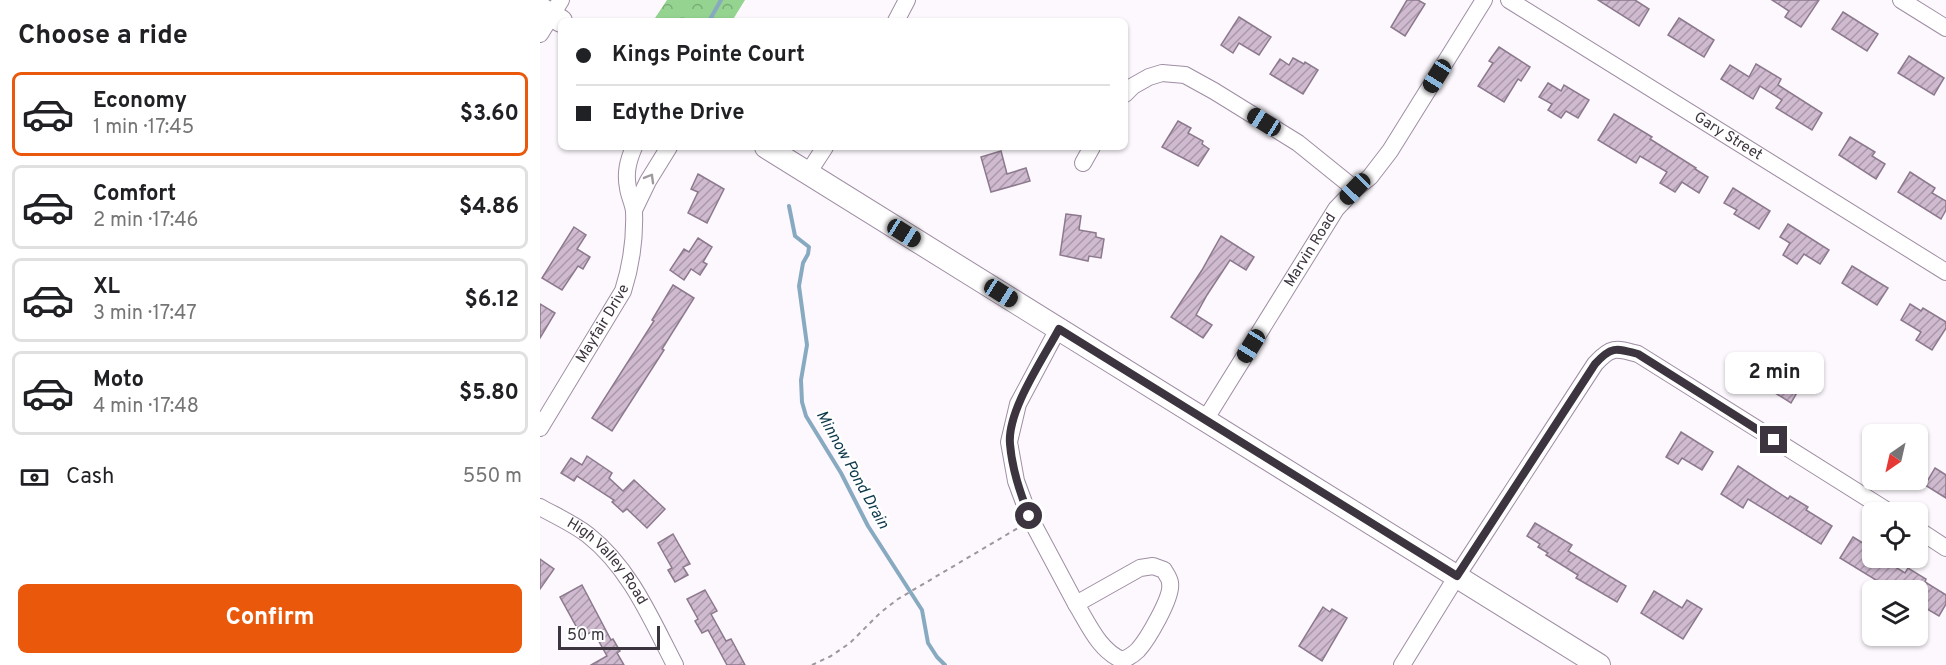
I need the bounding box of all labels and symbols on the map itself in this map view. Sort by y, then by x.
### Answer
car [1420,56,1454,96]
car [1244,105,1284,139]
street label: Gary Street [1690,108,1766,165]
car [1336,170,1374,208]
one-way arrow [643,174,655,184]
street label: Marvin Road [1280,209,1341,291]
car [884,216,924,250]
car [981,276,1021,310]
street label: Mayfair Drive [572,282,634,367]
car [1234,326,1268,366]
callout: 2 min [1724,353,1824,395]
water label: Minnow Pond Drain [811,407,893,533]
north arrow [1862,424,1928,490]
route end [1760,426,1787,453]
route start [1015,502,1042,529]
street label: High Valley Road [563,514,651,608]
scale bar [558,623,660,650]

